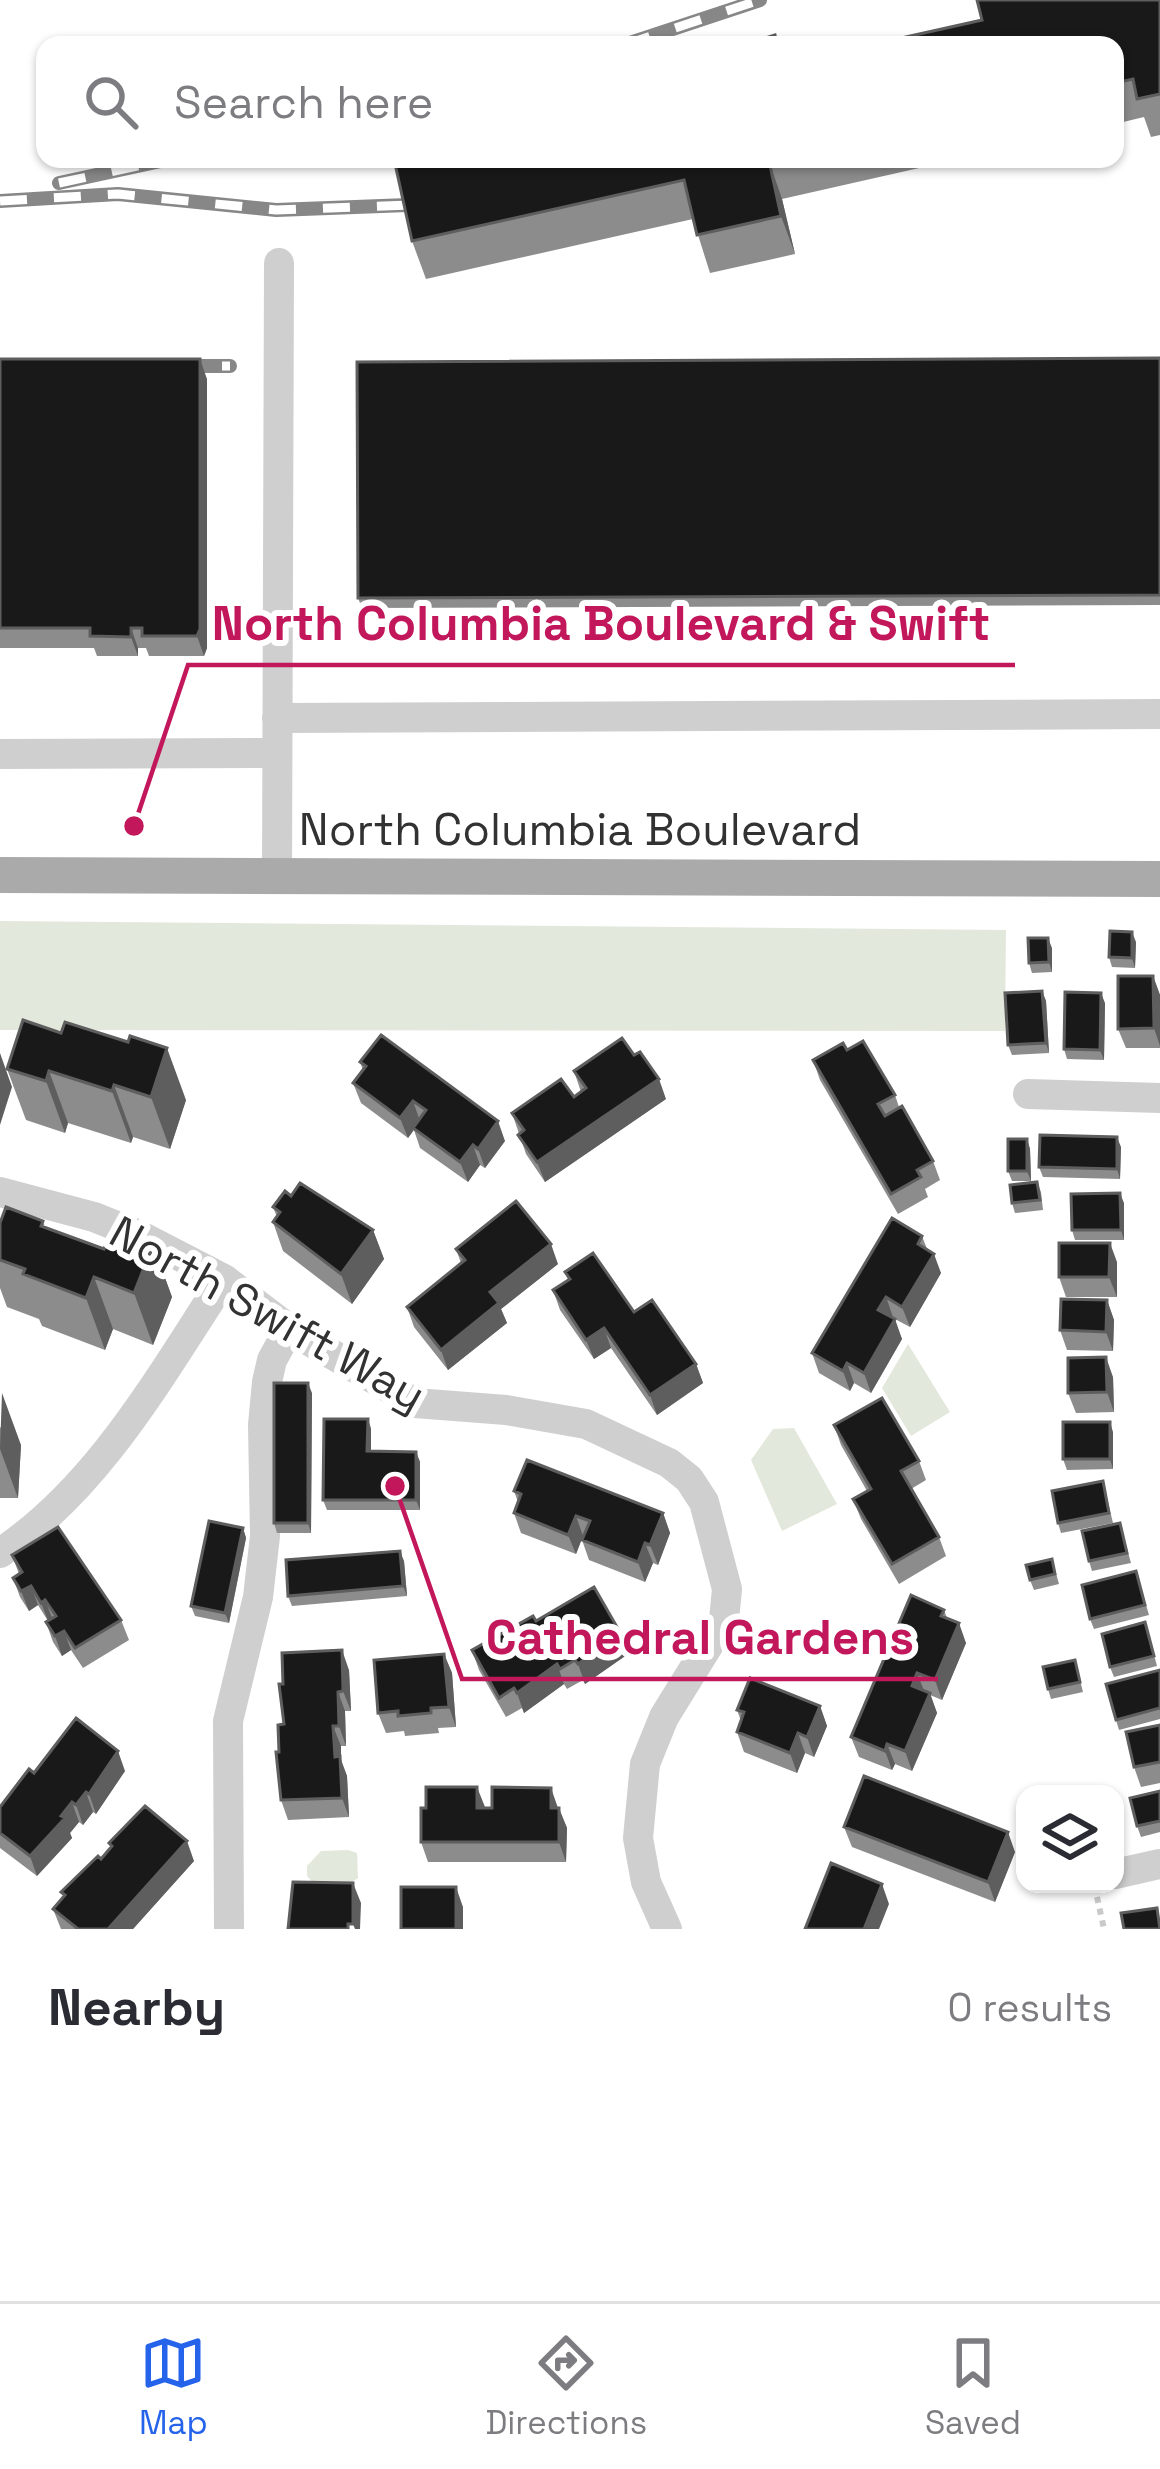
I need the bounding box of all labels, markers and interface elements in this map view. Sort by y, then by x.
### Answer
search box [36,36,1124,168]
icon: search [78,69,144,135]
text: Search here [174,74,433,131]
callout: North Columbia Boulevard & Swift [188,581,1015,665]
text: North Columbia Boulevard & Swift [212,593,990,654]
street label: North Columbia Boulevard [299,801,861,858]
street label: North Swift Way [100,1203,435,1424]
callout: Cathedral Gardens [462,1595,938,1679]
text: Cathedral Gardens [486,1607,914,1668]
map controls [1016,1785,1124,1893]
button: layers [1016,1785,1124,1893]
text: Nearby [48,1975,225,2040]
text: 0 results [947,1983,1112,2032]
tab: Map [139,2330,208,2444]
tab: Directions [485,2330,647,2444]
tab: Saved [925,2330,1021,2444]

